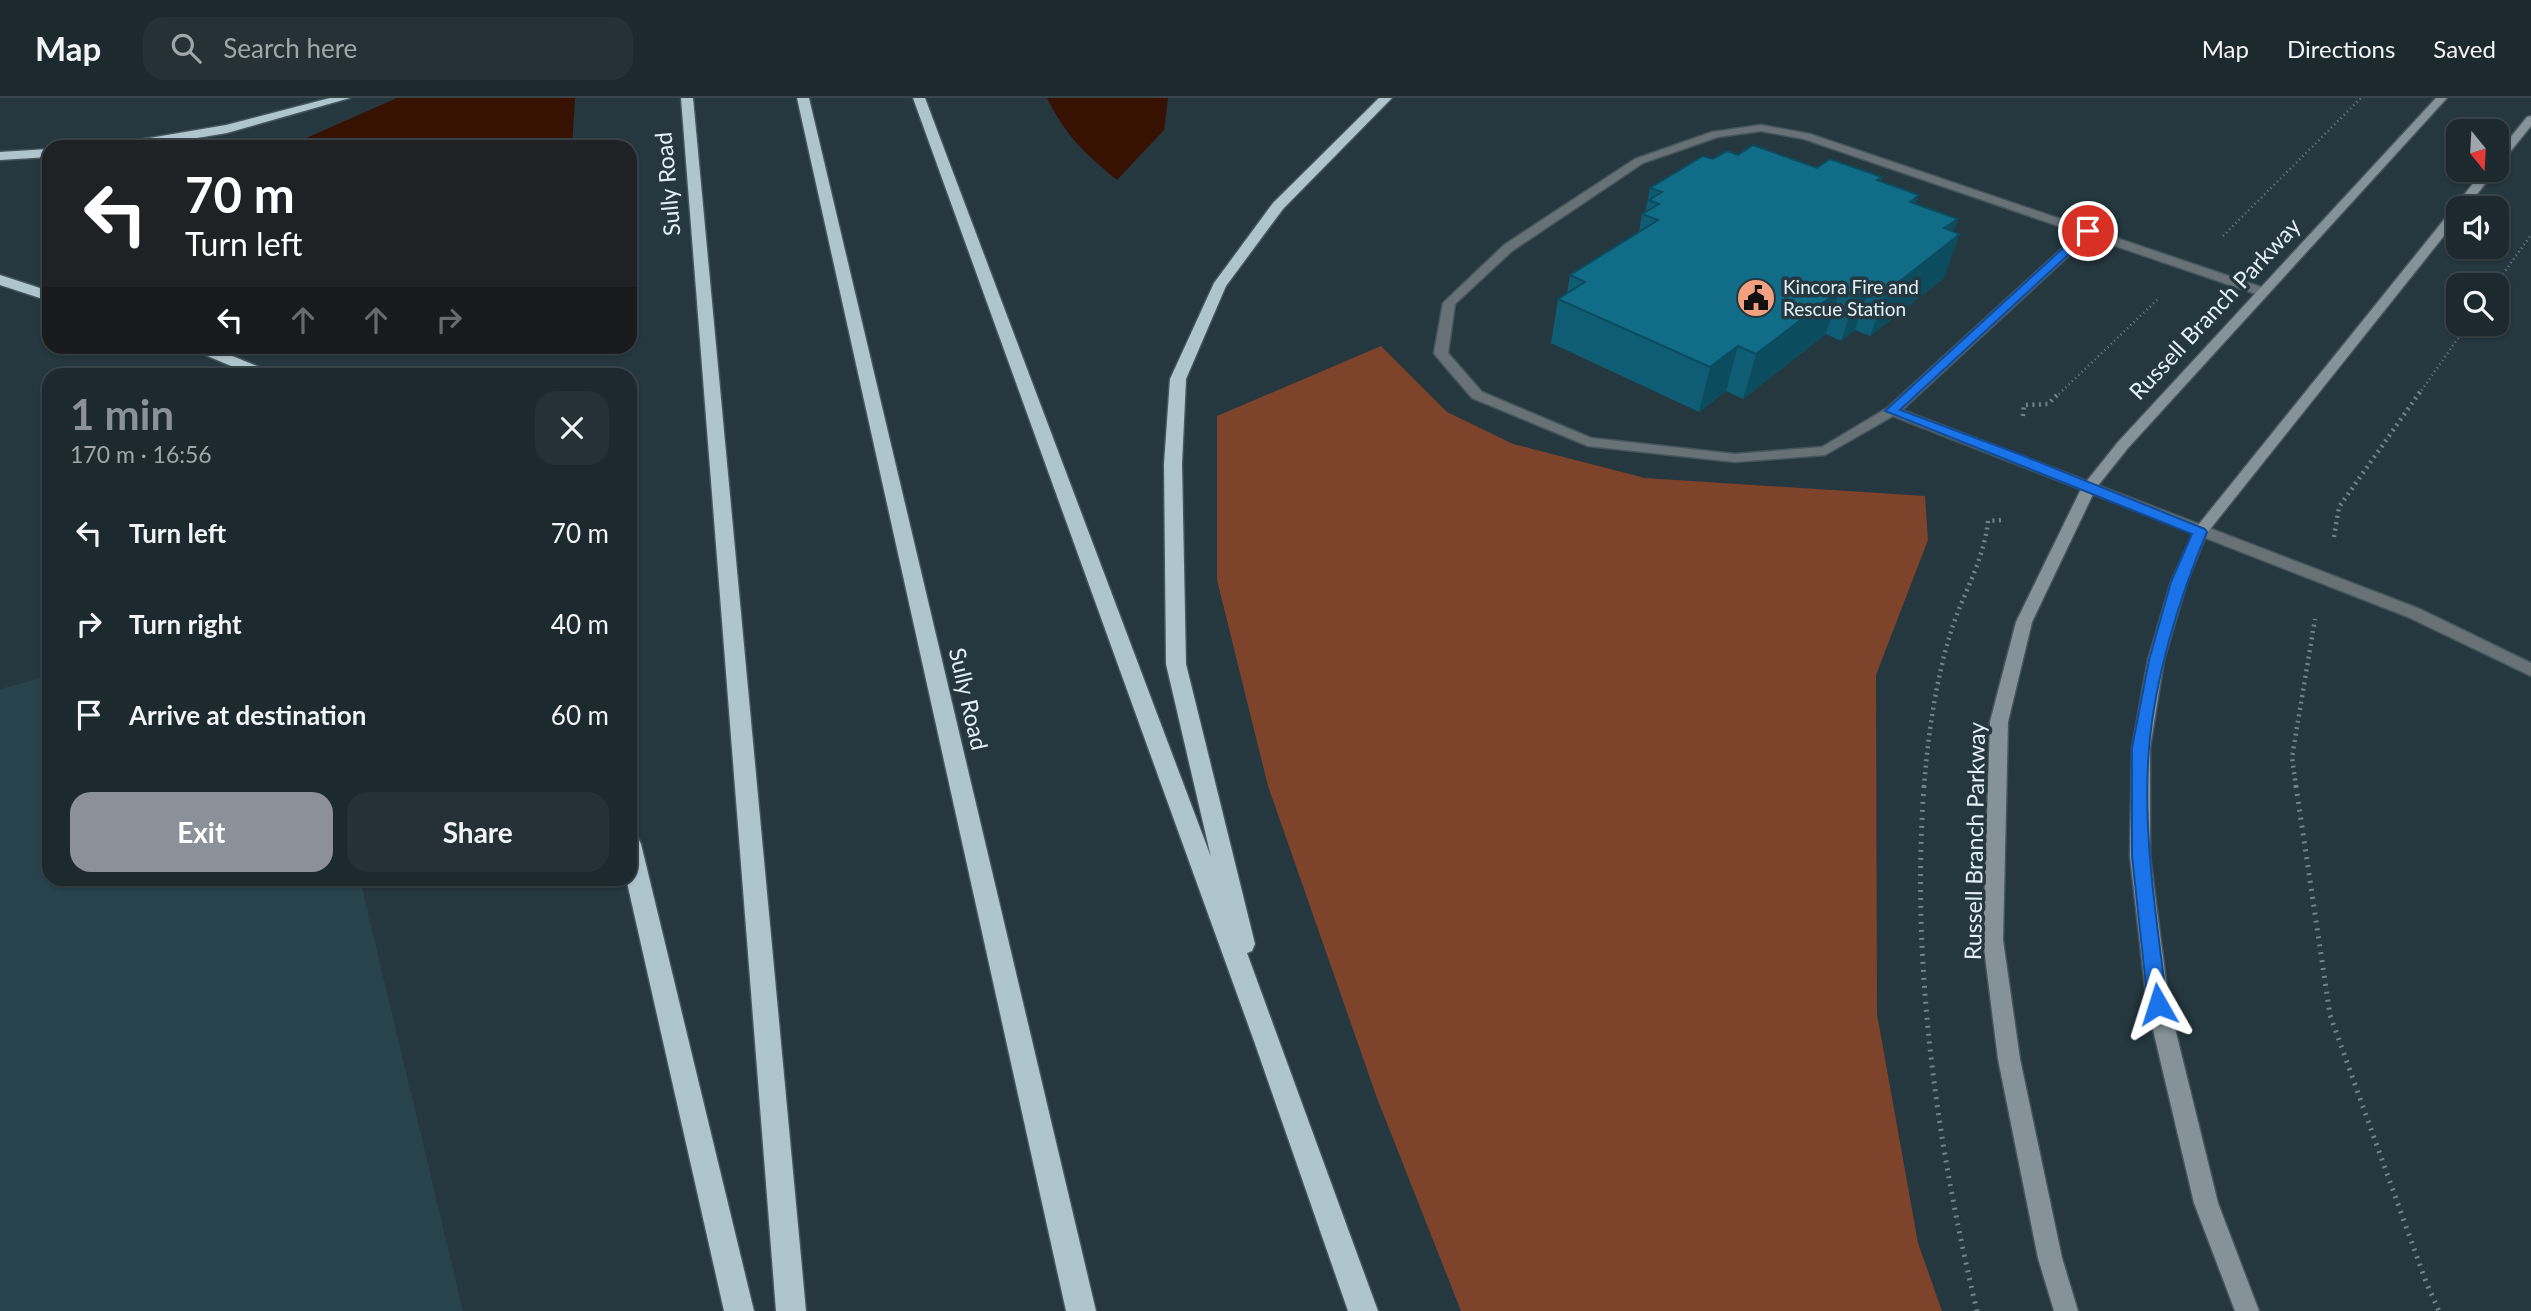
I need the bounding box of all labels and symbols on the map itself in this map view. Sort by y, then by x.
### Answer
north arrow [2446,119,2510,182]
street label: Sully Road [649,131,685,237]
pin [2058,201,2118,261]
street label: Russell Branch Parkway [2123,212,2306,405]
place label: Kincora Fire and Rescue Station [1783,275,1919,320]
public building icon: Kincora Fire and Rescue Station [1735,277,1777,319]
street label: Sully Road [944,645,994,753]
street label: Russell Branch Parkway [1958,722,1990,960]
position arrow [2121,967,2195,1041]

